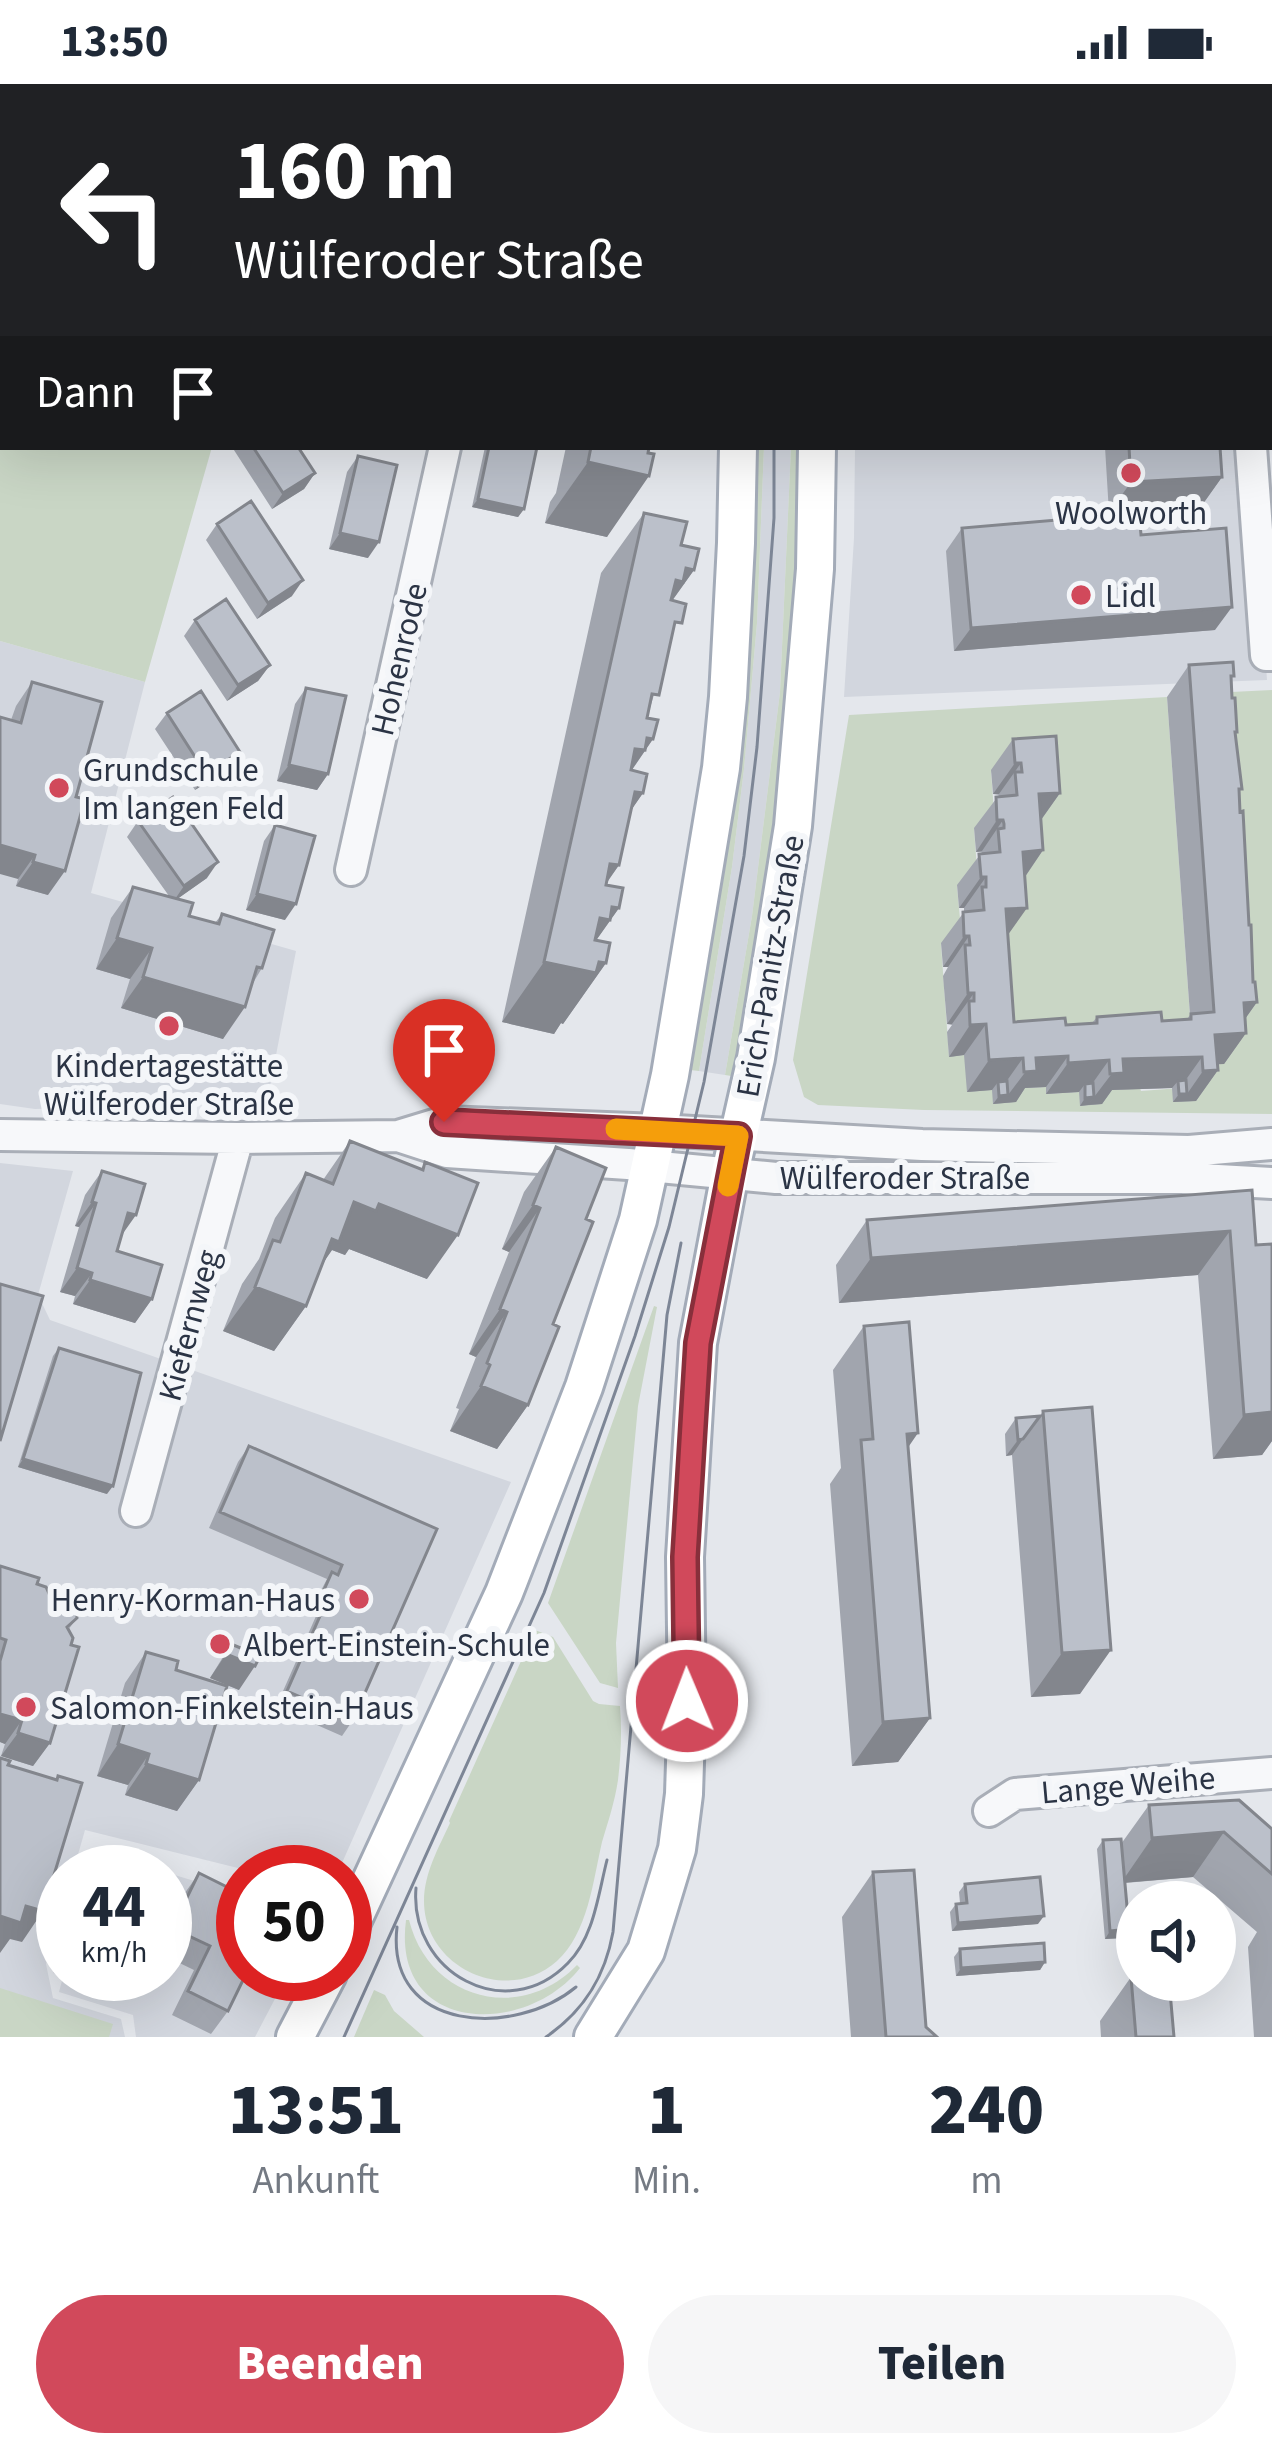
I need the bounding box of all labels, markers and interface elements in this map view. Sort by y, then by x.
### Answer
text: 13:50 [60,10,169,74]
text: 160 m [234,112,456,232]
icon: left [36,132,192,288]
text: Wülferoder Straße [234,223,644,300]
icon: arrive [160,360,226,426]
text: Dann [36,361,136,425]
marker: Woolworth [1118,460,1144,486]
place label: Woolworth [1055,490,1207,537]
place label: Lidl [1105,573,1156,620]
street label: Hohenrode [359,578,440,740]
marker: Lidl [1068,582,1094,608]
place label: Grundschule Im langen Feld [83,747,285,832]
marker: Grundschule Im langen Feld [46,775,72,801]
street label: Erich-Panitz-Straße [724,832,817,1101]
pin [393,999,495,1122]
marker: Kindertagestätte Wülferoder Straße [156,1013,182,1039]
icon: arrive [411,1017,477,1083]
place label: Kindertagestätte Wülferoder Straße [44,1043,294,1128]
street label: Wülferoder Straße [780,1155,1030,1202]
street label: Kiefernweg [147,1244,232,1406]
place label: Henry-Korman-Haus [51,1577,335,1624]
marker: Henry-Korman-Haus [346,1586,372,1612]
place label: Albert-Einstein-Schule [244,1622,550,1669]
marker: Albert-Einstein-Schule [207,1631,233,1657]
position arrow [624,1638,750,1764]
place label: Salomon-Finkelstein-Haus [50,1685,414,1732]
marker: Salomon-Finkelstein-Haus [13,1694,39,1720]
street label: Lange Weihe [1039,1754,1217,1817]
speed limit sign: 50 [216,1845,372,2001]
text: 44 [82,1865,146,1950]
map controls [1116,1881,1236,2001]
button: sound [1116,1881,1236,2001]
text: km/h [81,1931,147,1974]
text: 13:51 [228,2059,404,2162]
text: 1 [647,2059,686,2162]
text: 240 [929,2059,1044,2162]
text: Ankunft [252,2153,379,2209]
text: Min. [632,2153,701,2209]
text: m [970,2153,1003,2209]
button: Beenden [36,2295,624,2433]
button: Teilen [648,2295,1236,2433]

